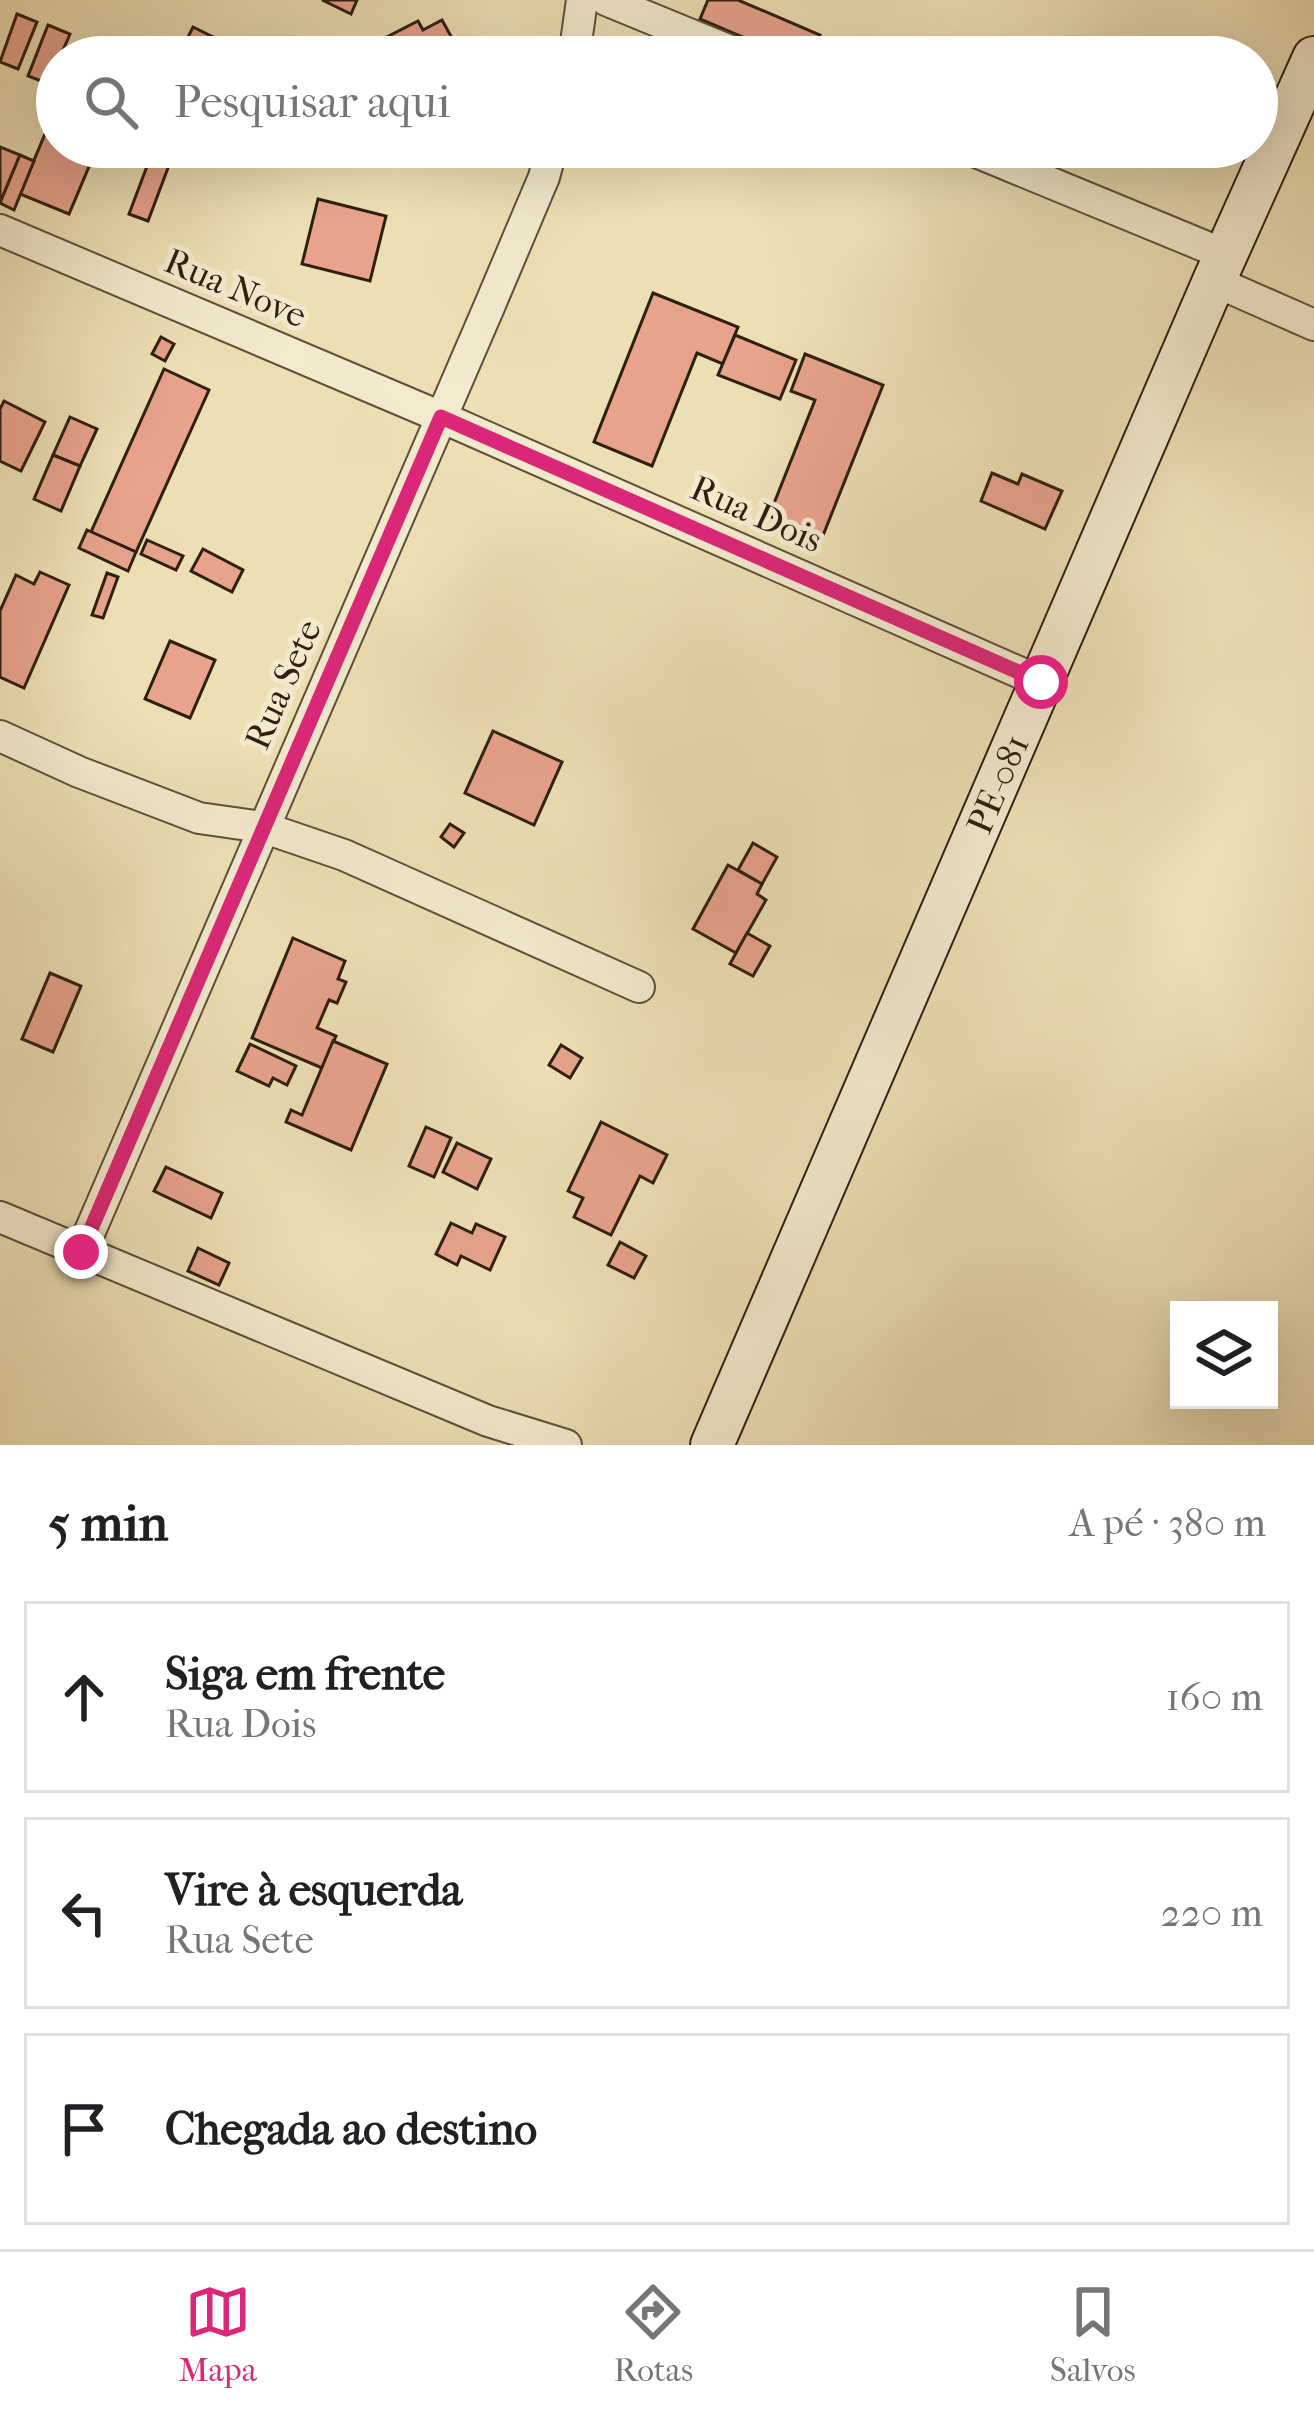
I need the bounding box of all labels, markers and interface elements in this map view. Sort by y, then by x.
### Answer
search box [36,36,1278,168]
icon: search [78,69,144,135]
text: Pesquisar aqui [174,76,450,129]
street label: Rua Nove [159,239,313,336]
street label: Rua Dois [684,466,829,562]
street label: Rua Sete [236,613,330,756]
route start [1014,655,1068,709]
street label: PE-081 [958,728,1038,840]
route end [54,1225,108,1279]
map controls [1170,1301,1278,1409]
button: layers [1170,1301,1278,1409]
text: 5 min [48,1493,168,1553]
text: A pé · 380 m [1069,1500,1266,1546]
text: Siga em frente [165,1648,445,1701]
icon: ahead [51,1664,117,1730]
text: 160 m [1166,1674,1263,1720]
text: Rua Dois [165,1701,316,1747]
text: Vire à esquerda [165,1864,462,1917]
icon: left [51,1880,117,1946]
text: 220 m [1161,1890,1263,1936]
text: Rua Sete [165,1917,314,1963]
icon: arrive [51,2096,117,2162]
text: Chegada ao destino [165,2103,537,2156]
tab: Mapa [178,2279,257,2390]
tab: Rotas [614,2279,693,2390]
tab: Salvos [1050,2279,1136,2390]

